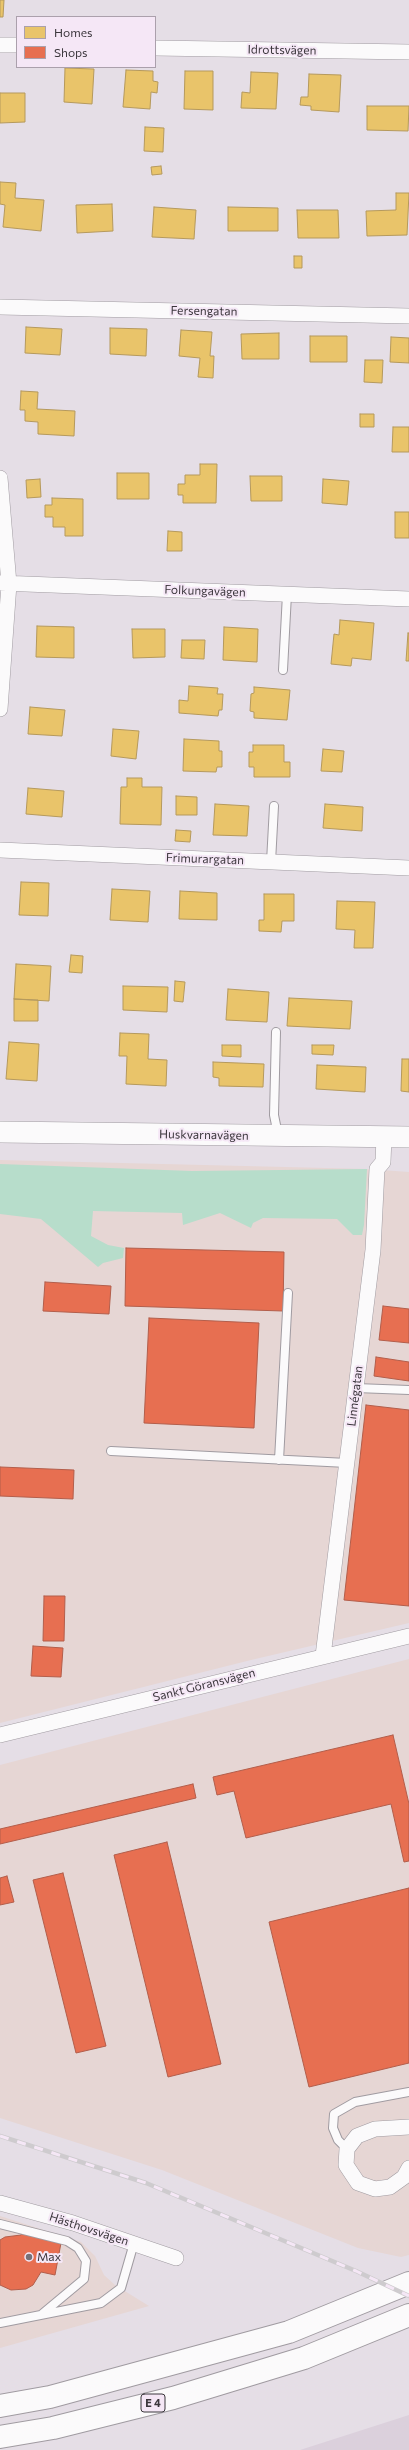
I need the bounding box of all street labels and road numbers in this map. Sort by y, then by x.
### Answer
street label: Idrottsvägen [247,42,317,58]
street label: Fersengatan [170,303,238,319]
street label: Folkungavägen [164,582,246,600]
street label: Frimurargatan [166,850,244,868]
street label: Huskvarnavägen [159,1127,249,1143]
street label: Linnégatan [344,1365,366,1427]
street label: Sankt Göransvägen [151,1665,257,1705]
street label: Hästhovsvägen [47,2209,131,2249]
road number: E 4 [141,2394,165,2412]

